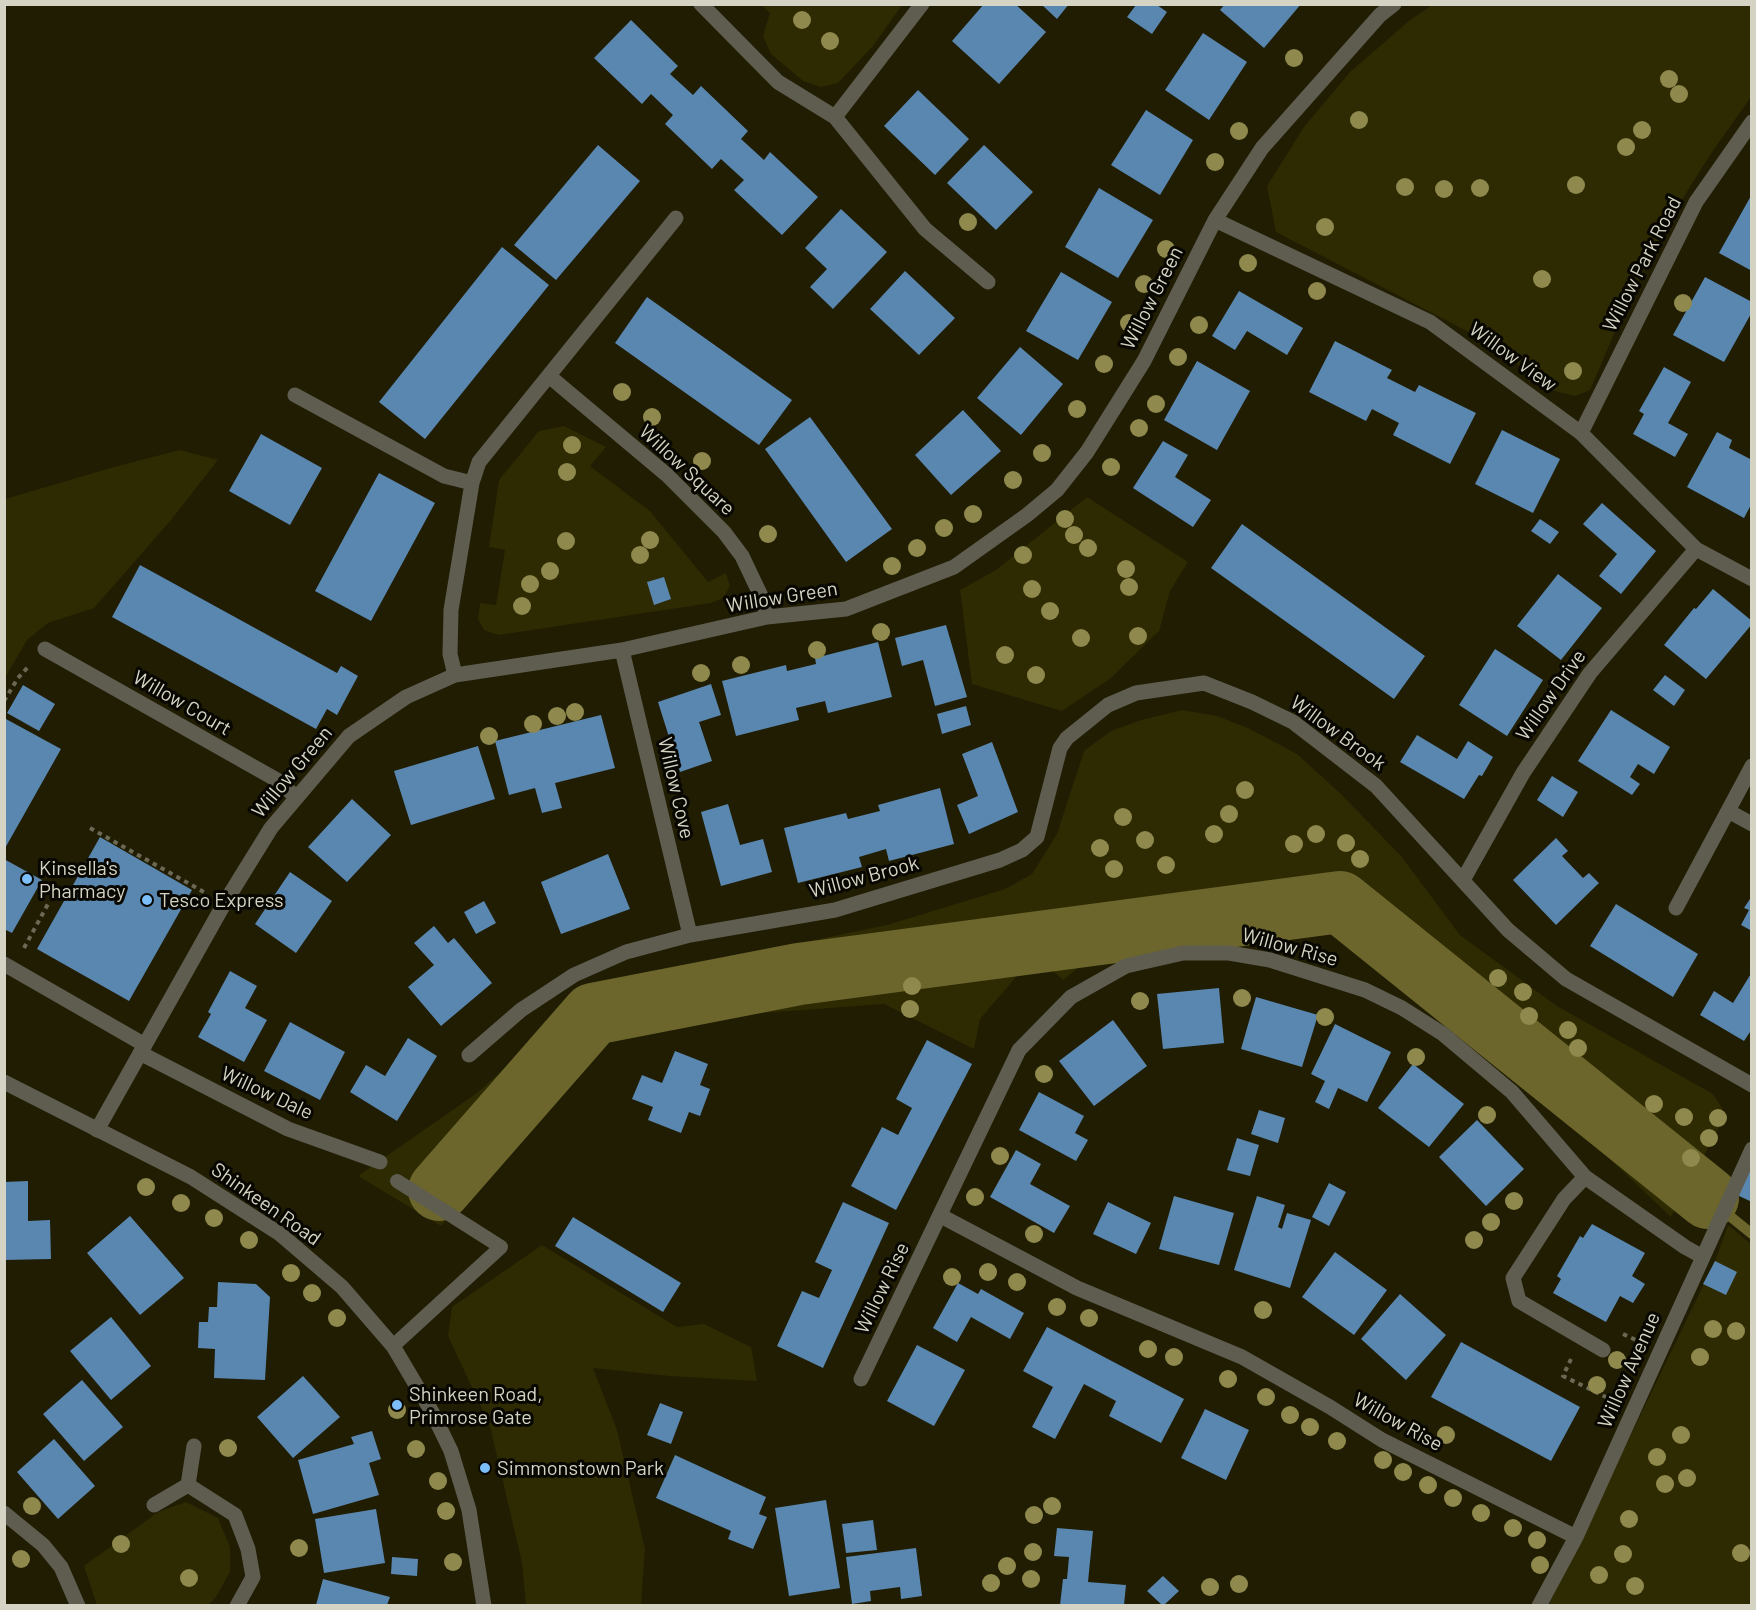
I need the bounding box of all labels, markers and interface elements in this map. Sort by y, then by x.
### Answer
street label: Willow Park Road [1598,192,1686,336]
street label: Willow Green [1116,243,1188,353]
street label: Willow View [1464,317,1562,397]
street label: Willow Square [634,420,740,520]
street label: Willow Green [725,576,839,618]
street label: Willow Drive [1511,645,1591,745]
street label: Willow Court [129,665,235,741]
street label: Willow Brook [1286,690,1390,776]
street label: Willow Green [247,721,337,823]
street label: Willow Cove [653,735,699,841]
street label: Willow Brook [807,851,921,903]
place label: Kinsella's Pharmacy [39,856,125,903]
marker: Kinsella's Pharmacy [20,872,34,886]
place label: Tesco Express [159,888,284,912]
marker: Tesco Express [140,893,154,907]
street label: Willow Rise [1239,923,1341,971]
street label: Willow Dale [217,1061,317,1125]
street label: Shinkeen Road [207,1157,325,1251]
street label: Willow Rise [850,1239,914,1337]
street label: Willow Avenue [1593,1308,1665,1432]
place label: Shinkeen Road, Primrose Gate [409,1382,543,1429]
street label: Willow Rise [1349,1388,1447,1456]
marker: Shinkeen Road, Primrose Gate [390,1398,404,1412]
place label: Simmonstown Park [497,1456,664,1480]
marker: Simmonstown Park [478,1461,492,1475]

